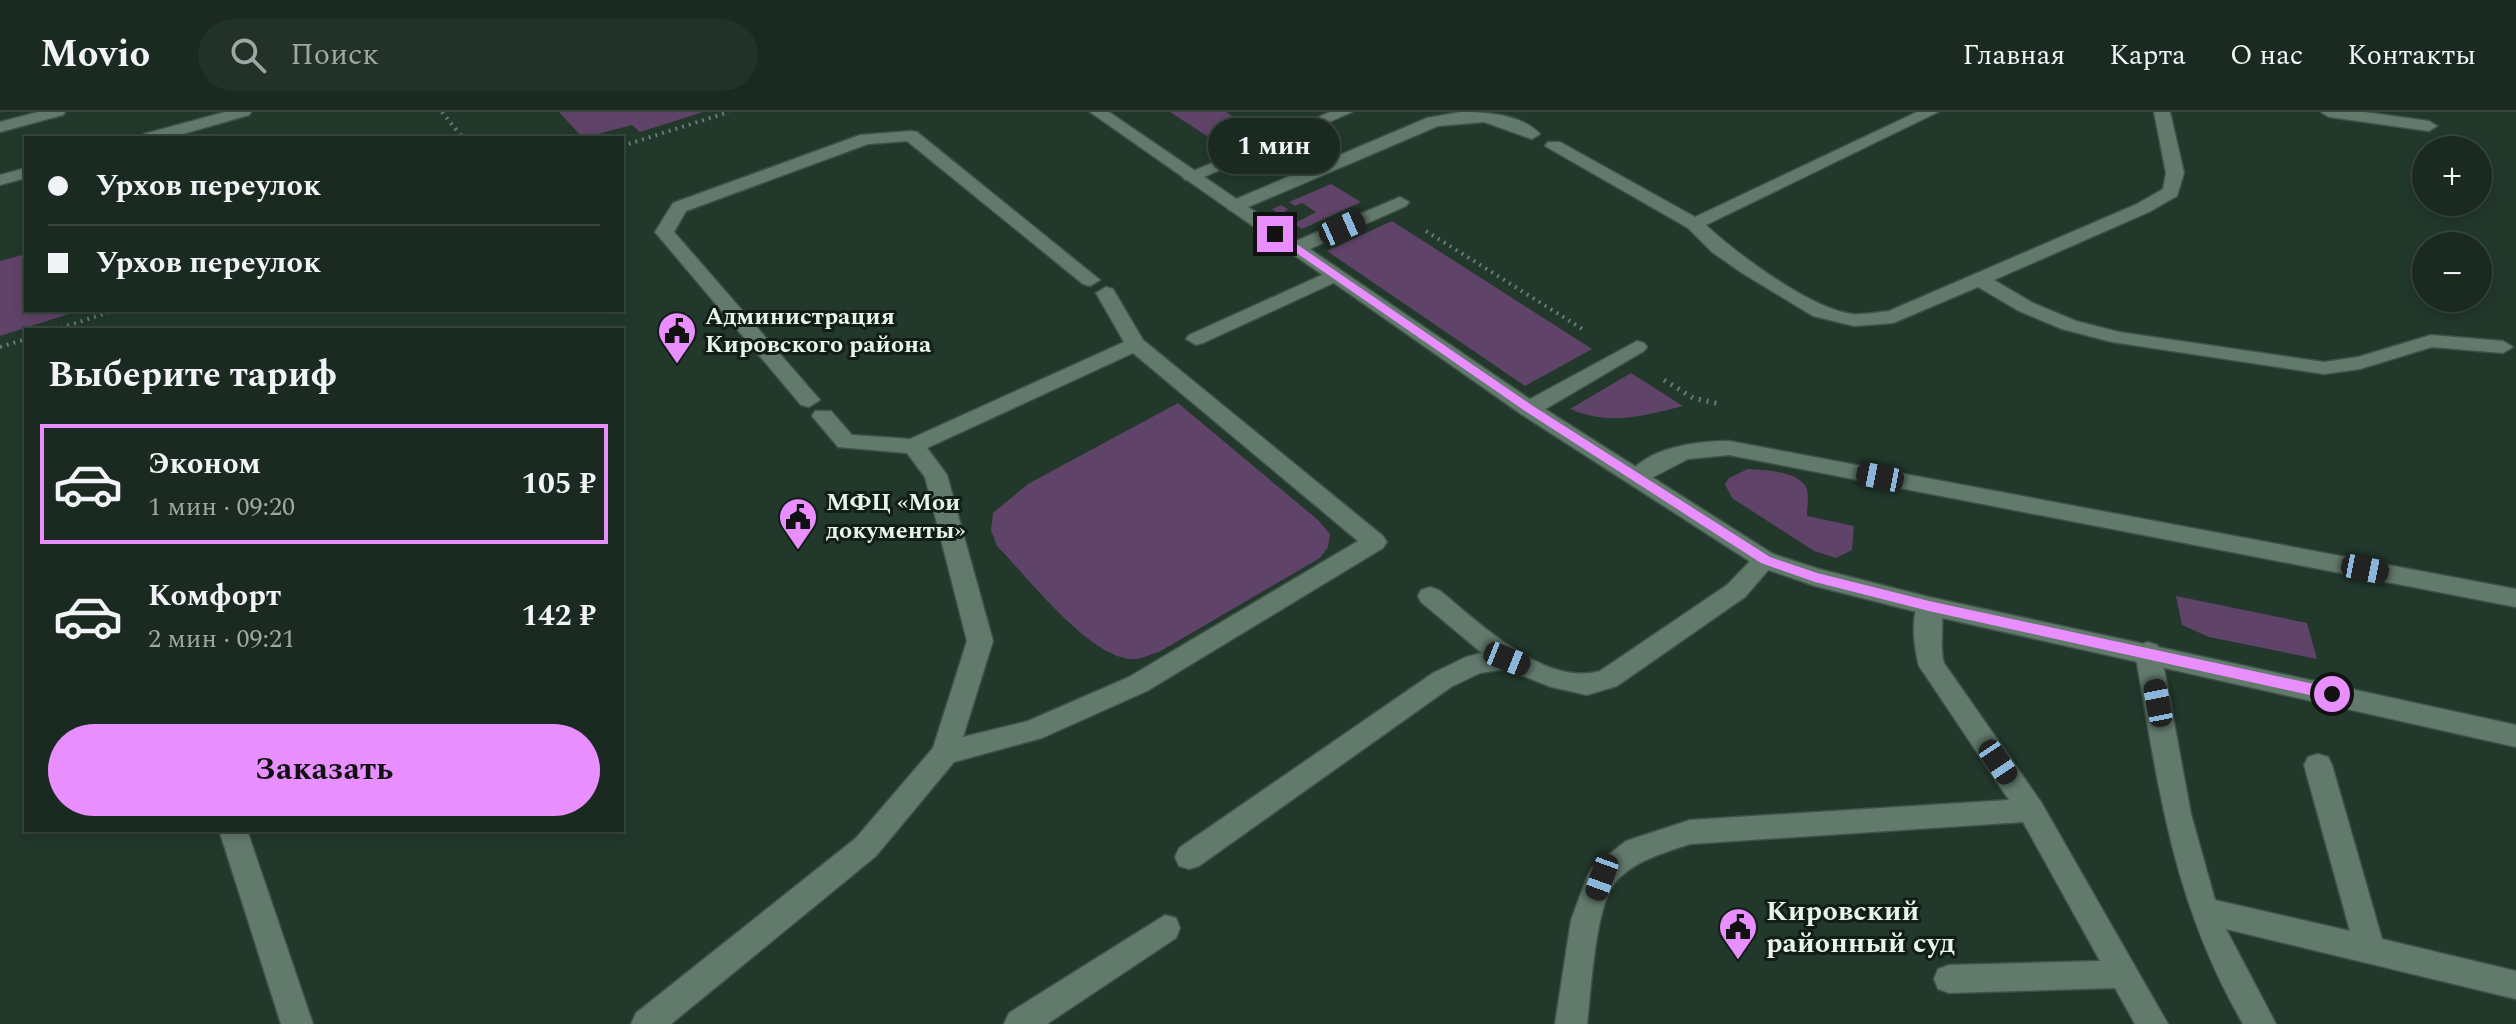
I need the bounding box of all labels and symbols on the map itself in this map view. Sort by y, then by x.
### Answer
callout: 1 мин [1209,118,1341,174]
car [1315,207,1369,249]
route end [1257,216,1293,252]
place label: Администрация Кировского района [705,299,932,363]
public building icon: Администрация Кировского района [656,310,698,365]
car [1854,461,1906,493]
place label: МФЦ «Мои документы» [826,485,966,549]
public building icon: МФЦ «Мои документы» [777,496,819,551]
car [2339,553,2391,585]
car [1480,639,1534,679]
route start [2314,676,2350,712]
car [2142,677,2174,729]
car [1975,735,2021,789]
car [1583,850,1621,904]
place label: Кировский районный суд [1766,890,1955,965]
public building icon: Кировский районный суд [1717,906,1759,961]

